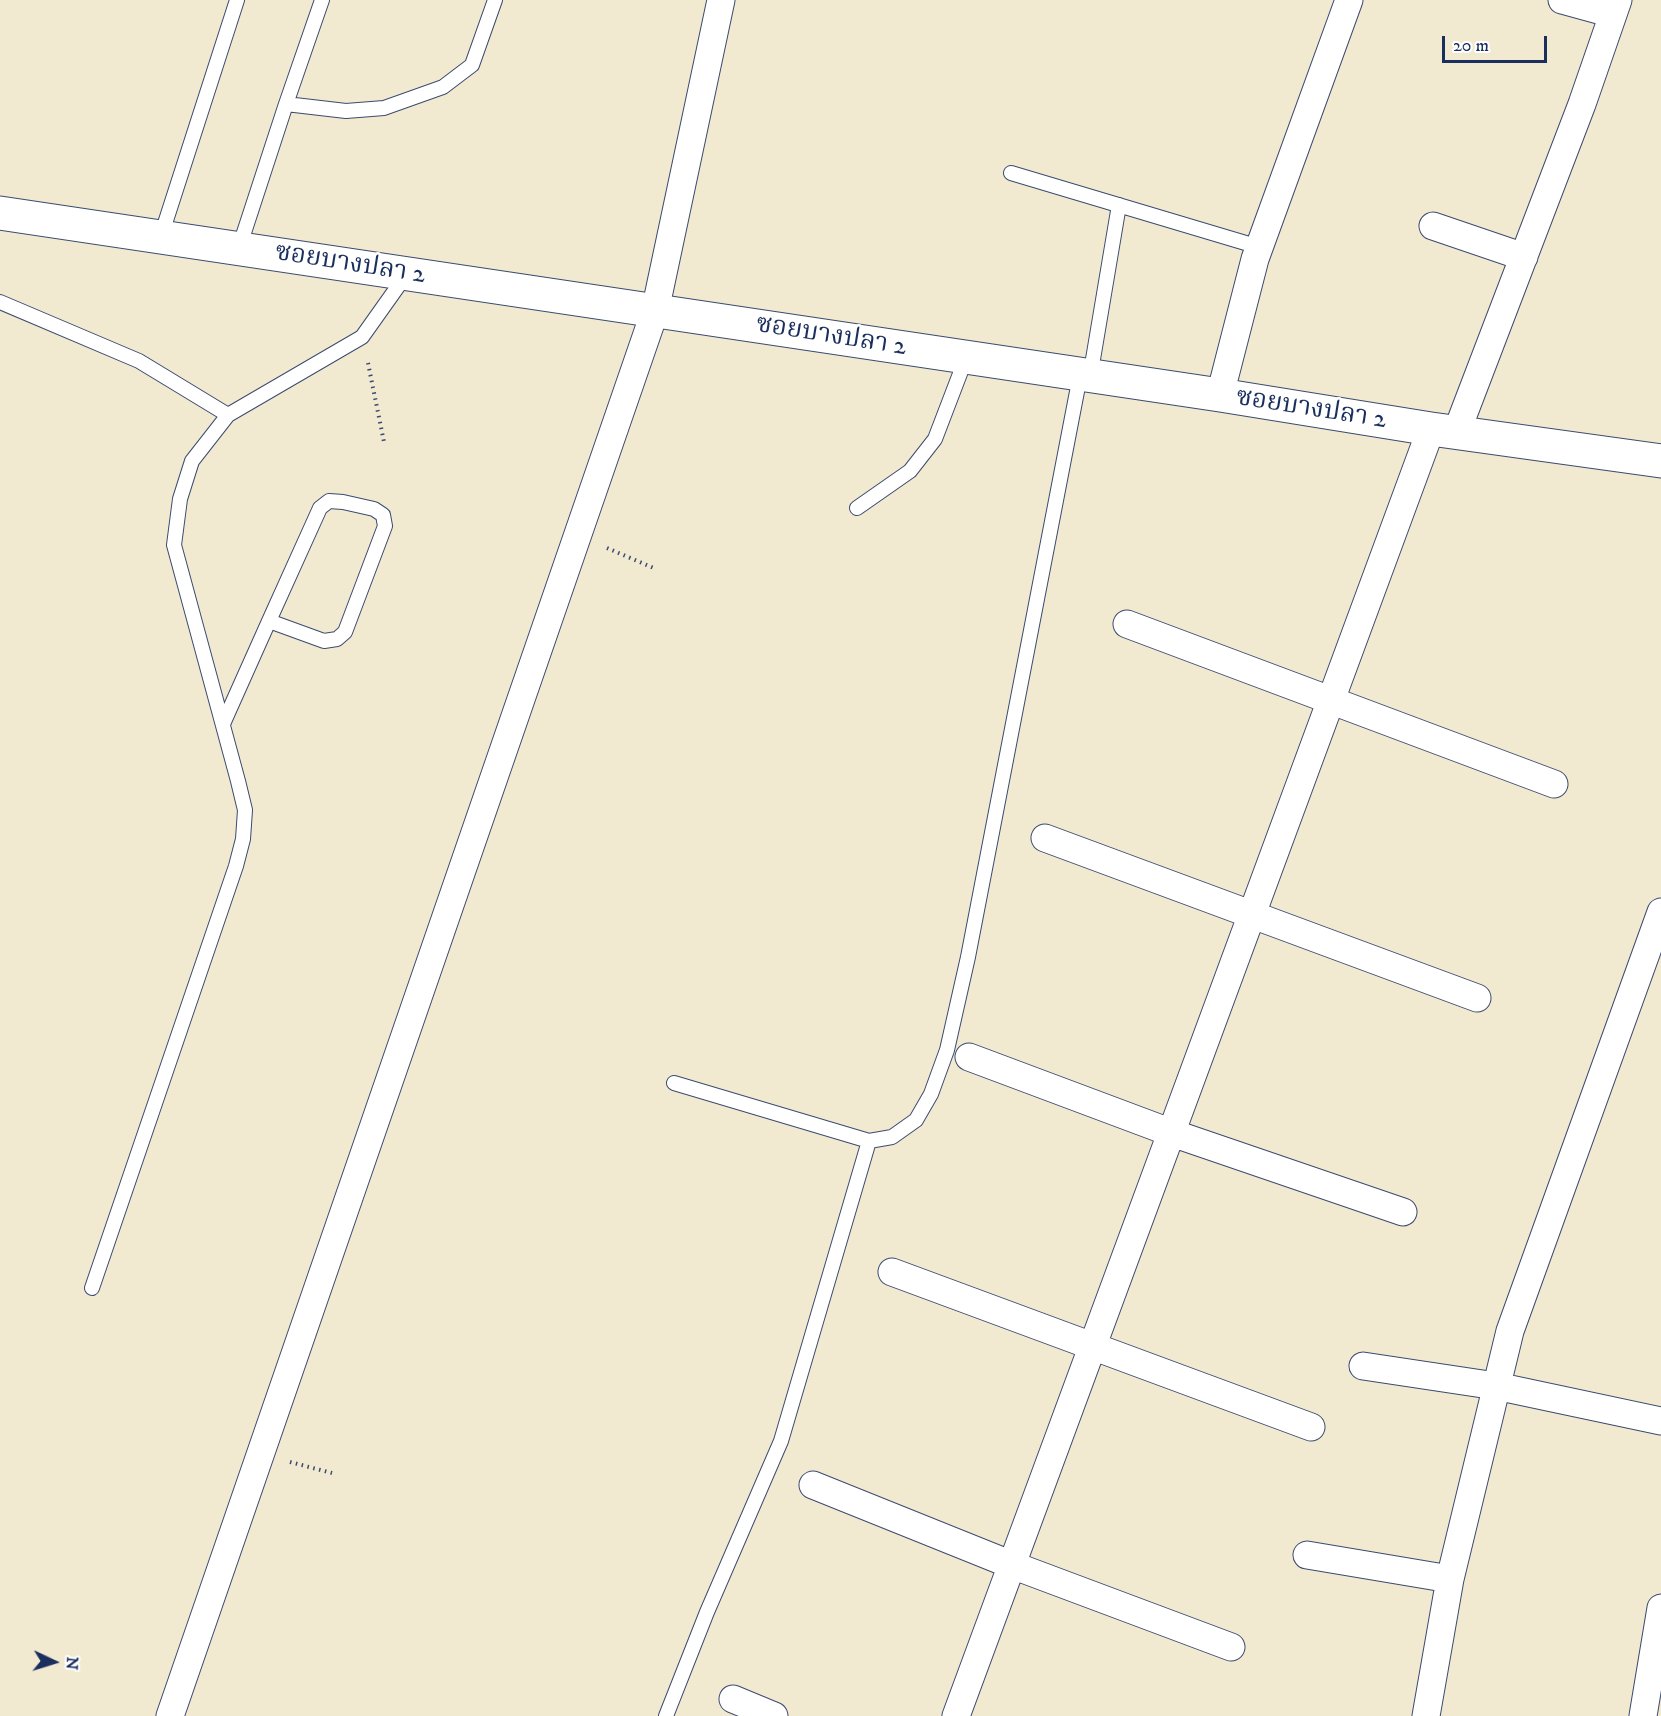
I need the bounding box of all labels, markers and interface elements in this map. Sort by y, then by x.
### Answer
scale bar [1445,24,1550,62]
text: 20 m [1453,35,1489,57]
street label: ซอยบางปลา 2 [273,238,427,292]
street label: ซอยบางปลา 2 [754,310,908,364]
street label: ซอยบางปลา 2 [1234,383,1388,437]
north arrow [24,1632,84,1692]
text: N [62,1656,82,1670]

